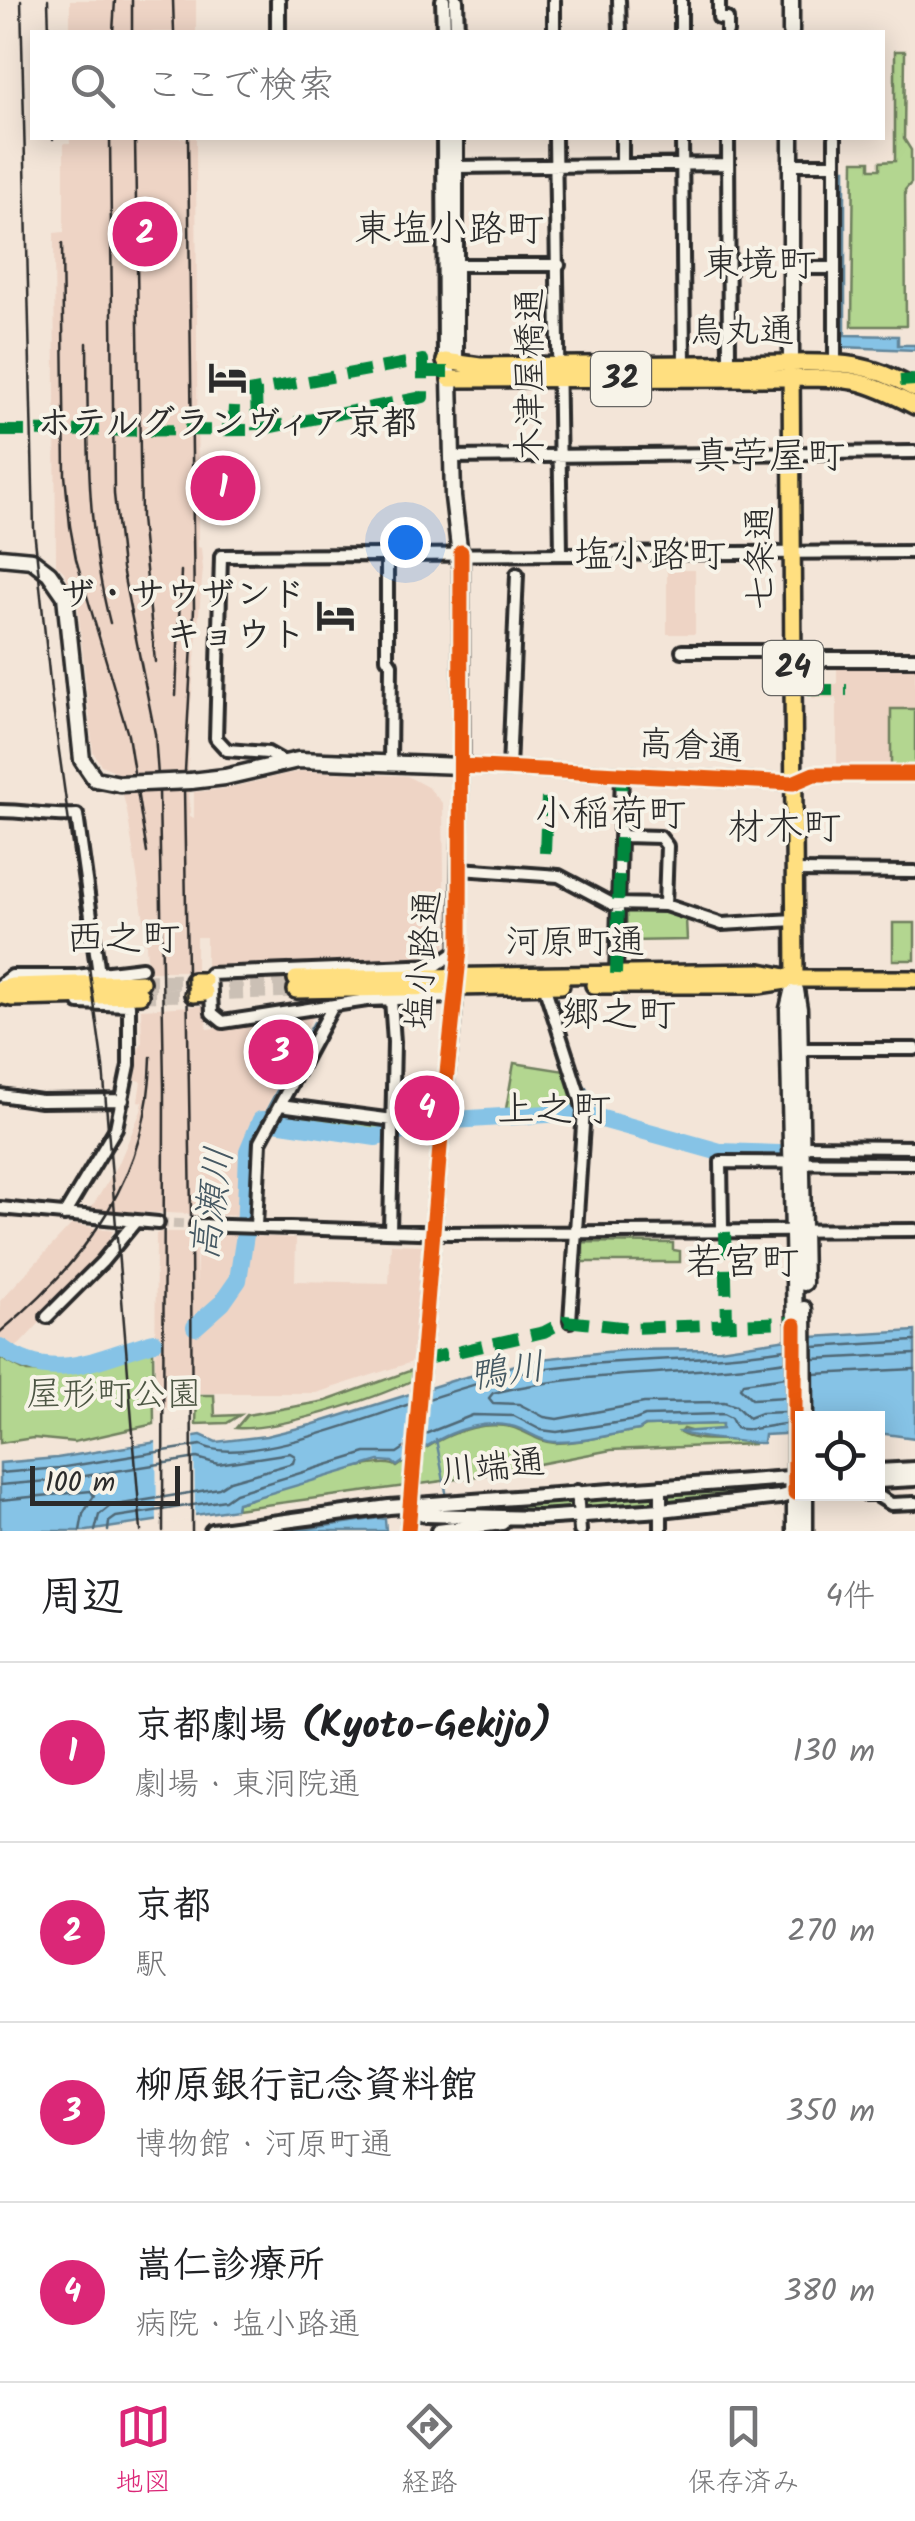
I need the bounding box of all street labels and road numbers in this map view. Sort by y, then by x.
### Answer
street label: 木津屋橋通 [504,287,560,463]
street label: 烏丸通 [689,305,795,361]
road number: 32 [591,352,651,406]
street label: 七条通 [734,505,790,611]
road number: 24 [763,641,823,695]
street label: 高倉通 [637,717,745,779]
street label: 塩小路通 [392,888,458,1032]
street label: 河原町通 [505,916,645,972]
street label: 川端通 [438,1436,548,1502]

